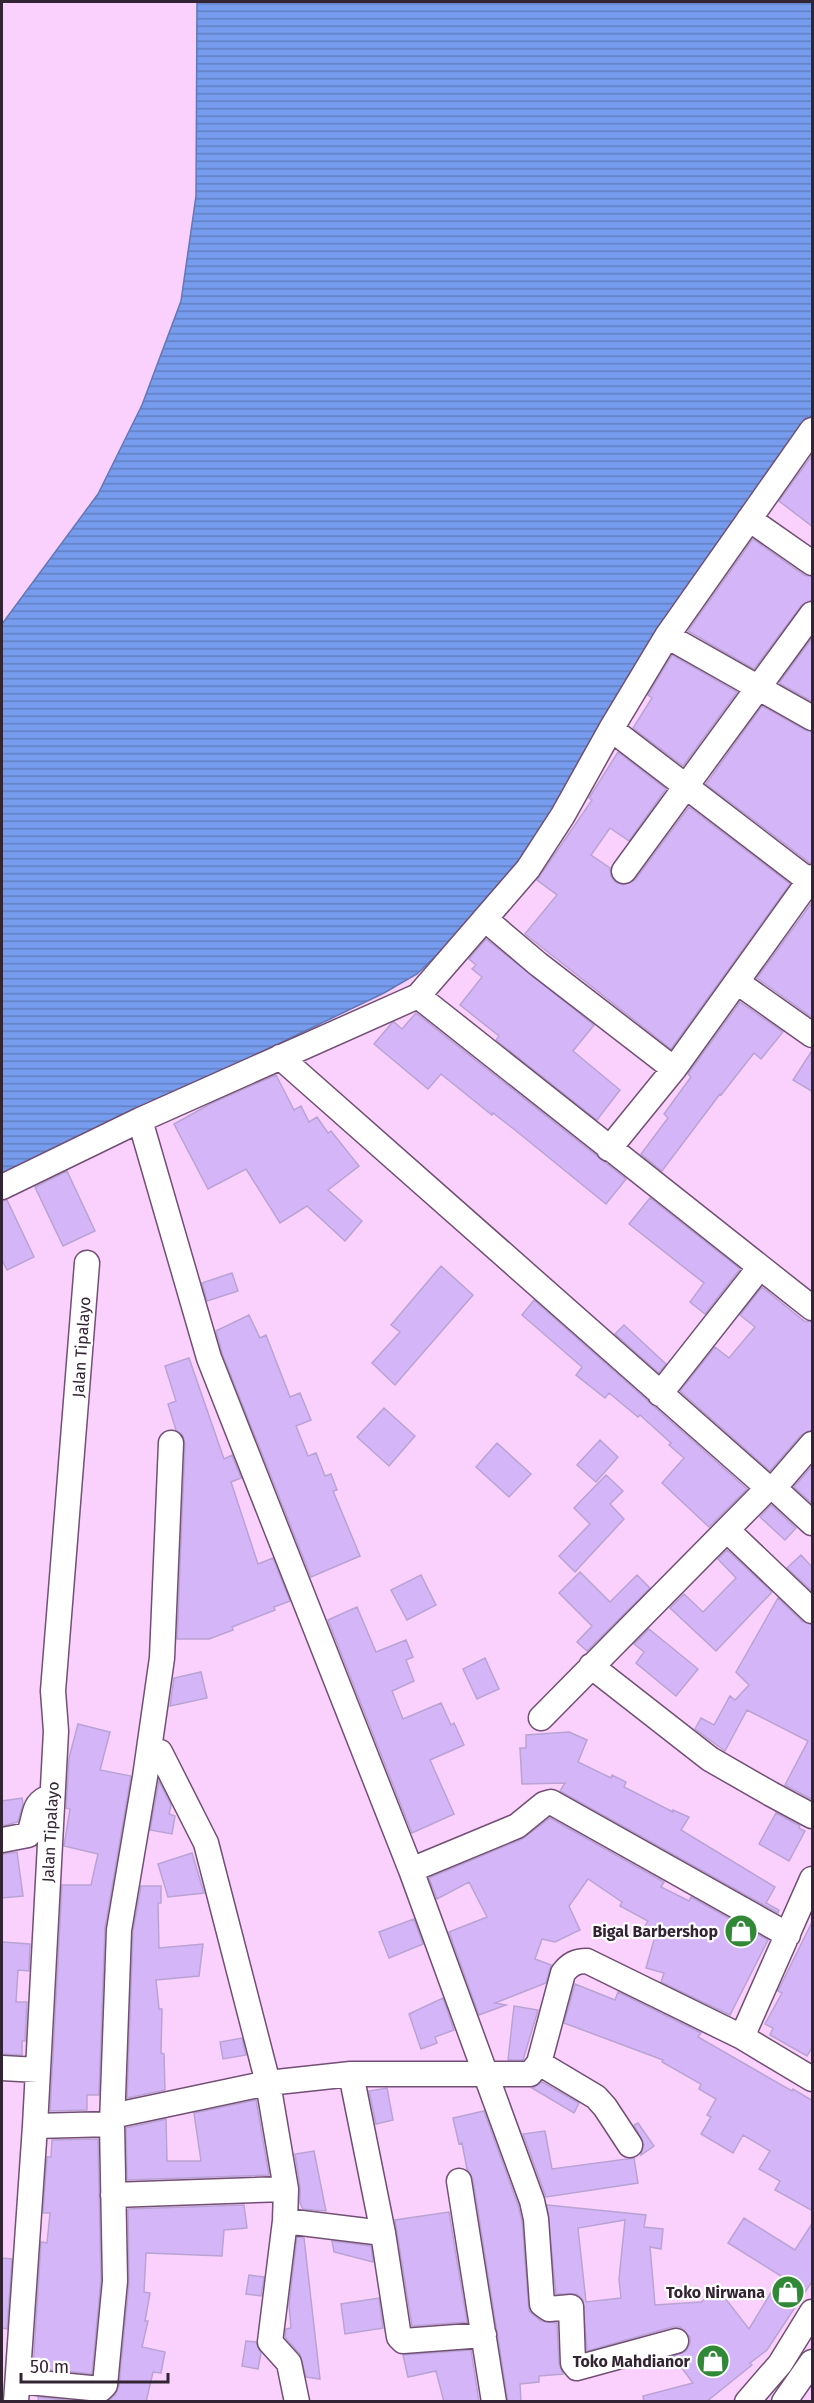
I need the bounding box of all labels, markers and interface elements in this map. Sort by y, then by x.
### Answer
street label: Jalan Tipalayo [68,1296,95,1398]
street label: Jalan Tipalayo [38,1781,63,1883]
shop icon: Bigal Barbershop [723,1913,759,1949]
place label: Bigal Barbershop [592,1922,718,1941]
shop icon: Toko Nirwana [770,2274,806,2310]
place label: Toko Nirwana [666,2283,765,2302]
shop icon: Toko Mahdianor [695,2343,731,2379]
scale bar [21,2346,168,2384]
place label: Toko Mahdianor [573,2352,691,2371]
text: 50 m [30,2356,69,2378]

